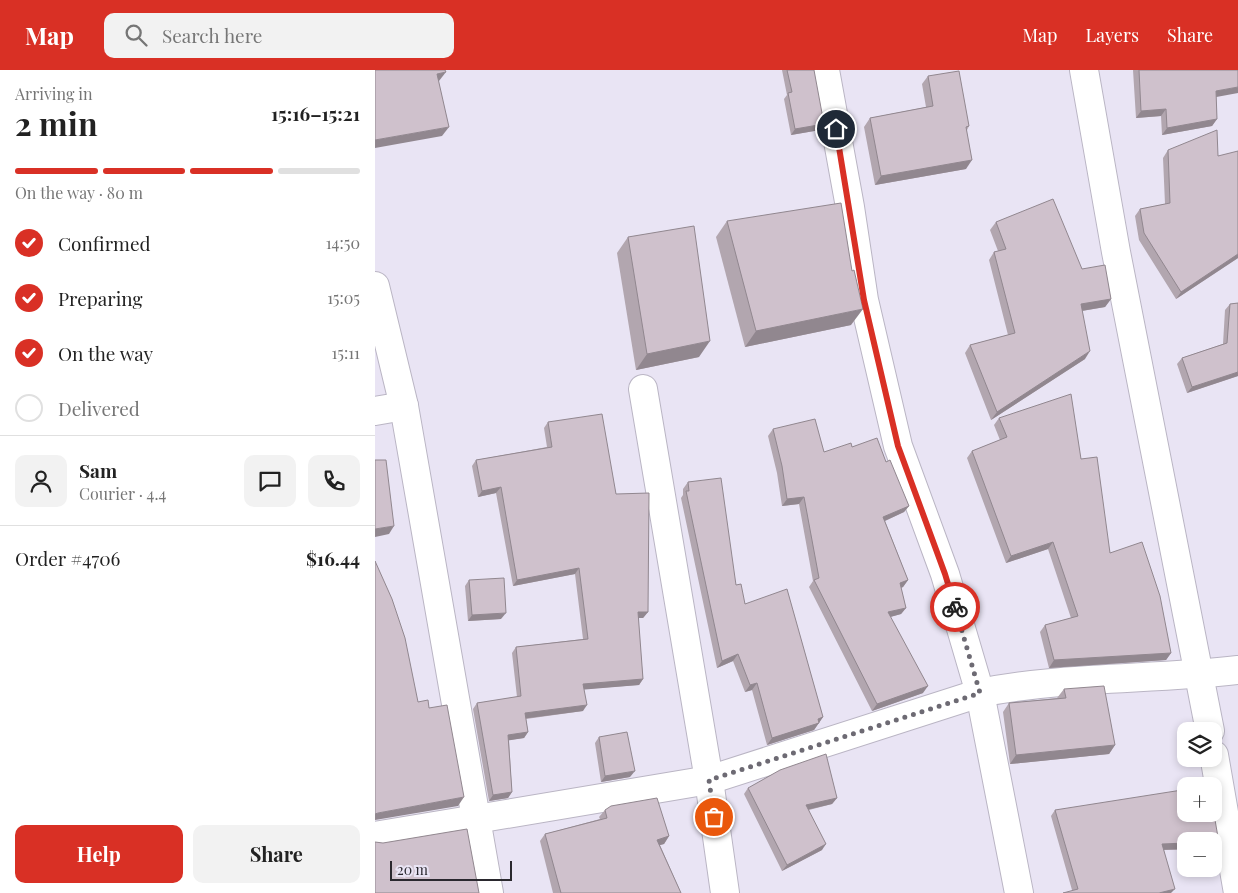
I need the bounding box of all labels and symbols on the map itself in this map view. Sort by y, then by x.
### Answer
pin [815,108,857,150]
courier [930,582,980,632]
pin [693,796,735,838]
scale bar [390,858,513,881]

